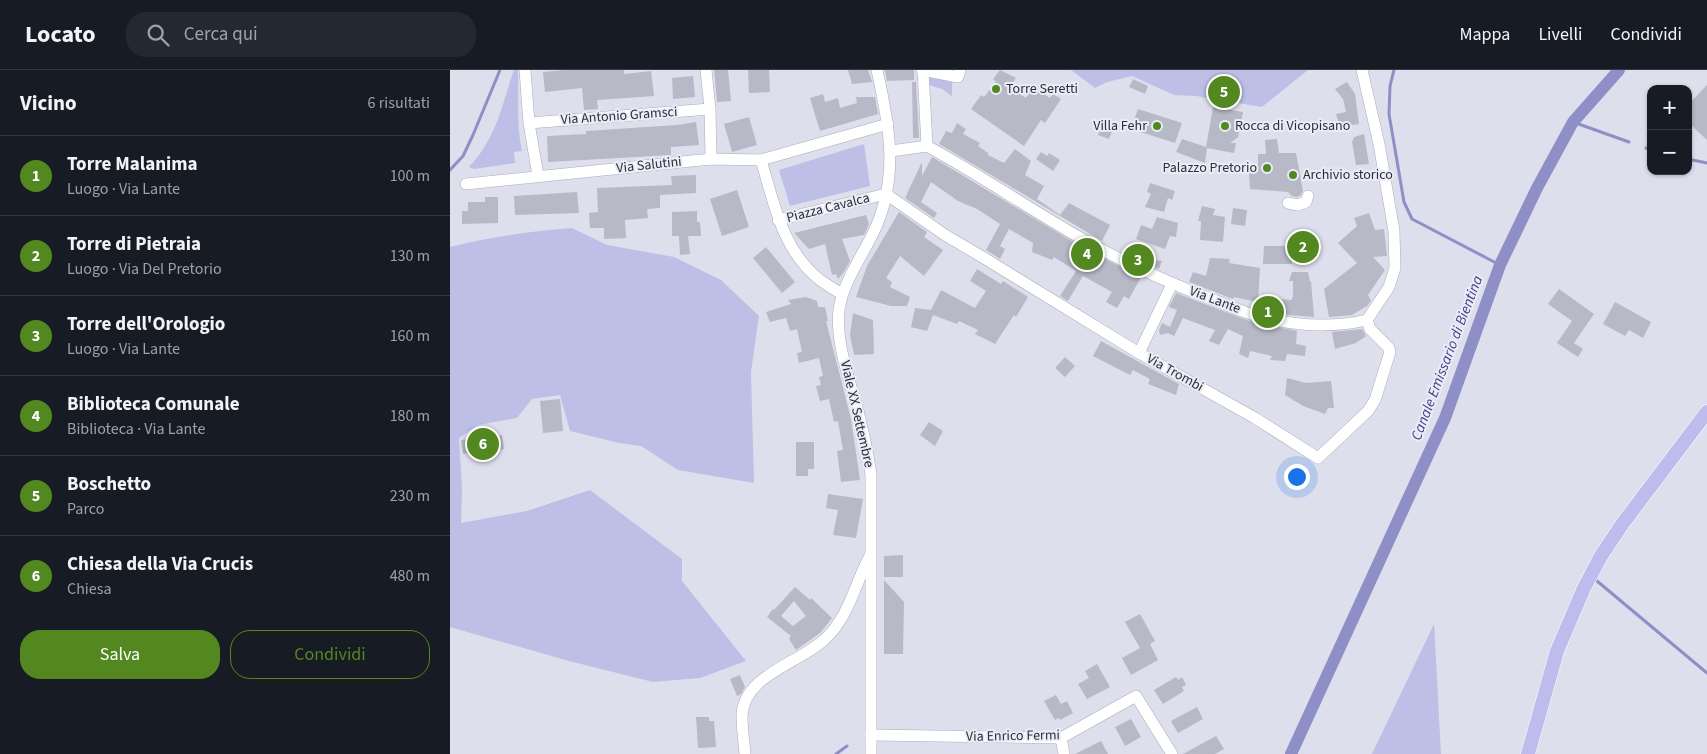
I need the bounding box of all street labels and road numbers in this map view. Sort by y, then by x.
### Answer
street label: Via Antonio Gramsci [560,102,678,130]
street label: Via Salutini [615,152,683,178]
street label: Piazza Cavalca [784,188,872,228]
street label: Via Lante [1186,281,1244,319]
street label: Via Trombi [1143,349,1207,397]
street label: Viale XX Settembre [835,358,879,470]
street label: Via Enrico Fermi [966,725,1060,747]

